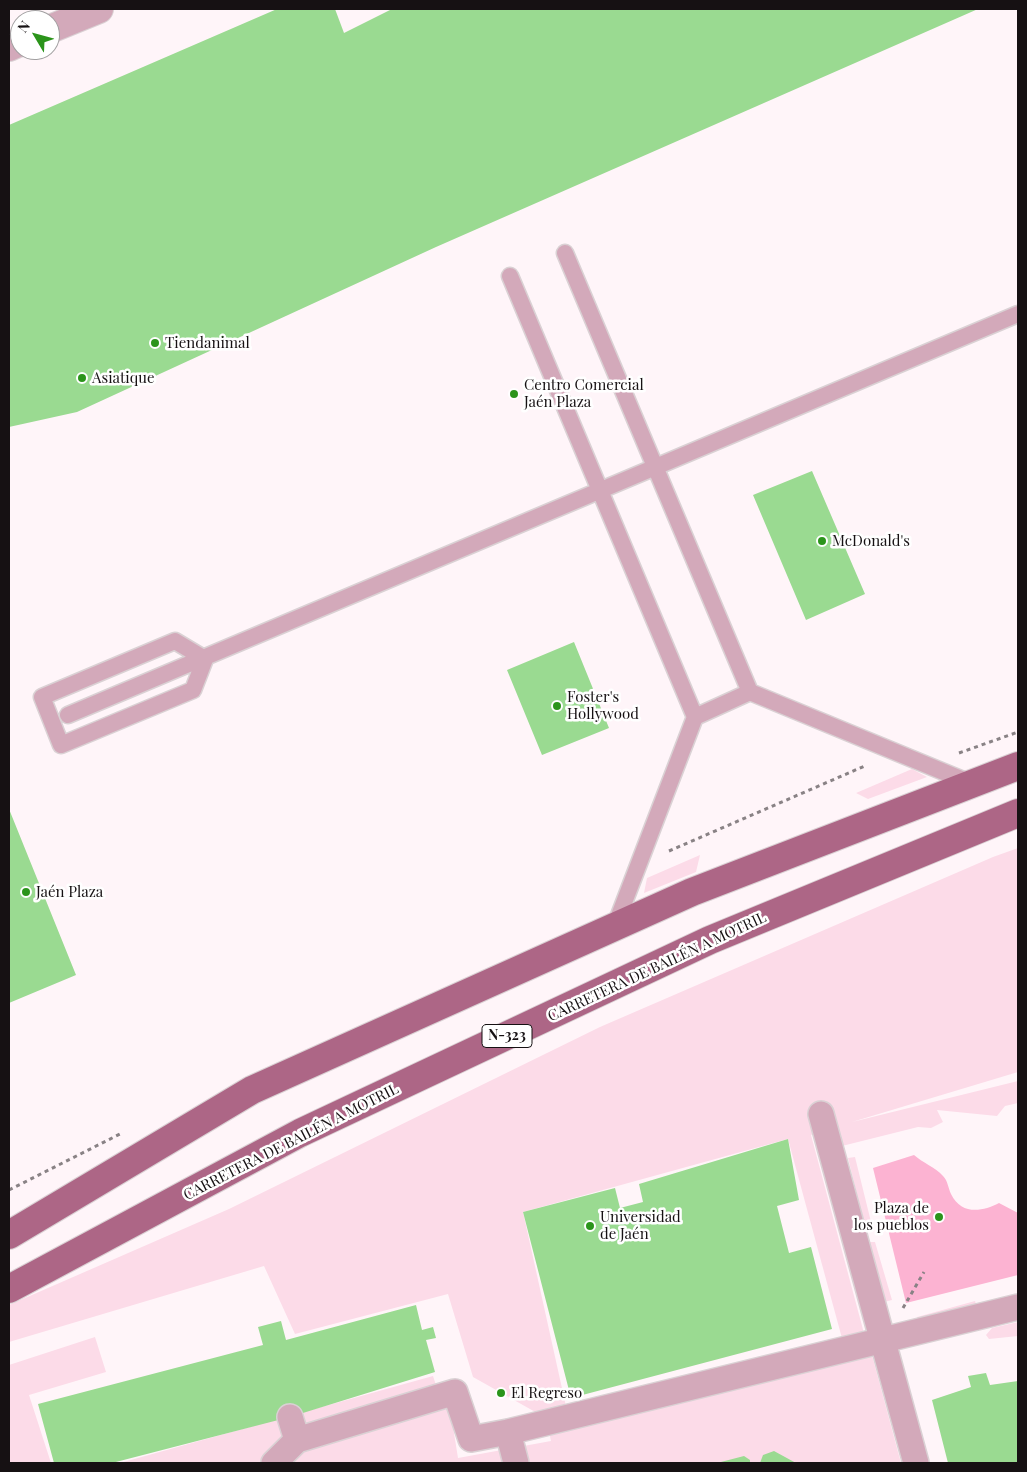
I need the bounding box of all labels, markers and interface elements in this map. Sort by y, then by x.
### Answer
north arrow [10,10,60,60]
text: N [13,17,34,36]
place label: Tiendanimal [165,334,250,352]
marker: Tiendanimal [149,337,161,349]
place label: Asiatique [92,369,154,387]
marker: Asiatique [76,372,88,384]
place label: Centro Comercial Jaén Plaza [524,376,644,411]
marker: Centro Comercial Jaén Plaza [508,388,520,400]
place label: McDonald's [832,532,910,550]
marker: McDonald's [816,535,828,547]
place label: Foster's Hollywood [567,688,639,723]
marker: Foster's Hollywood [551,700,563,712]
place label: Jaén Plaza [36,883,103,901]
marker: Jaén Plaza [20,886,32,898]
street label: CARRETERA DE BAILÉN A MOTRIL [545,908,769,1026]
road number: N-323 [482,1024,532,1048]
street label: CARRETERA DE BAILÉN A MOTRIL [180,1080,402,1204]
place label: Plaza de los pueblos [854,1199,929,1234]
place label: Universidad de Jaén [600,1208,681,1243]
marker: Plaza de los pueblos [933,1211,945,1223]
marker: Universidad de Jaén [584,1220,596,1232]
place label: El Regreso [511,1384,582,1402]
marker: El Regreso [495,1387,507,1399]

